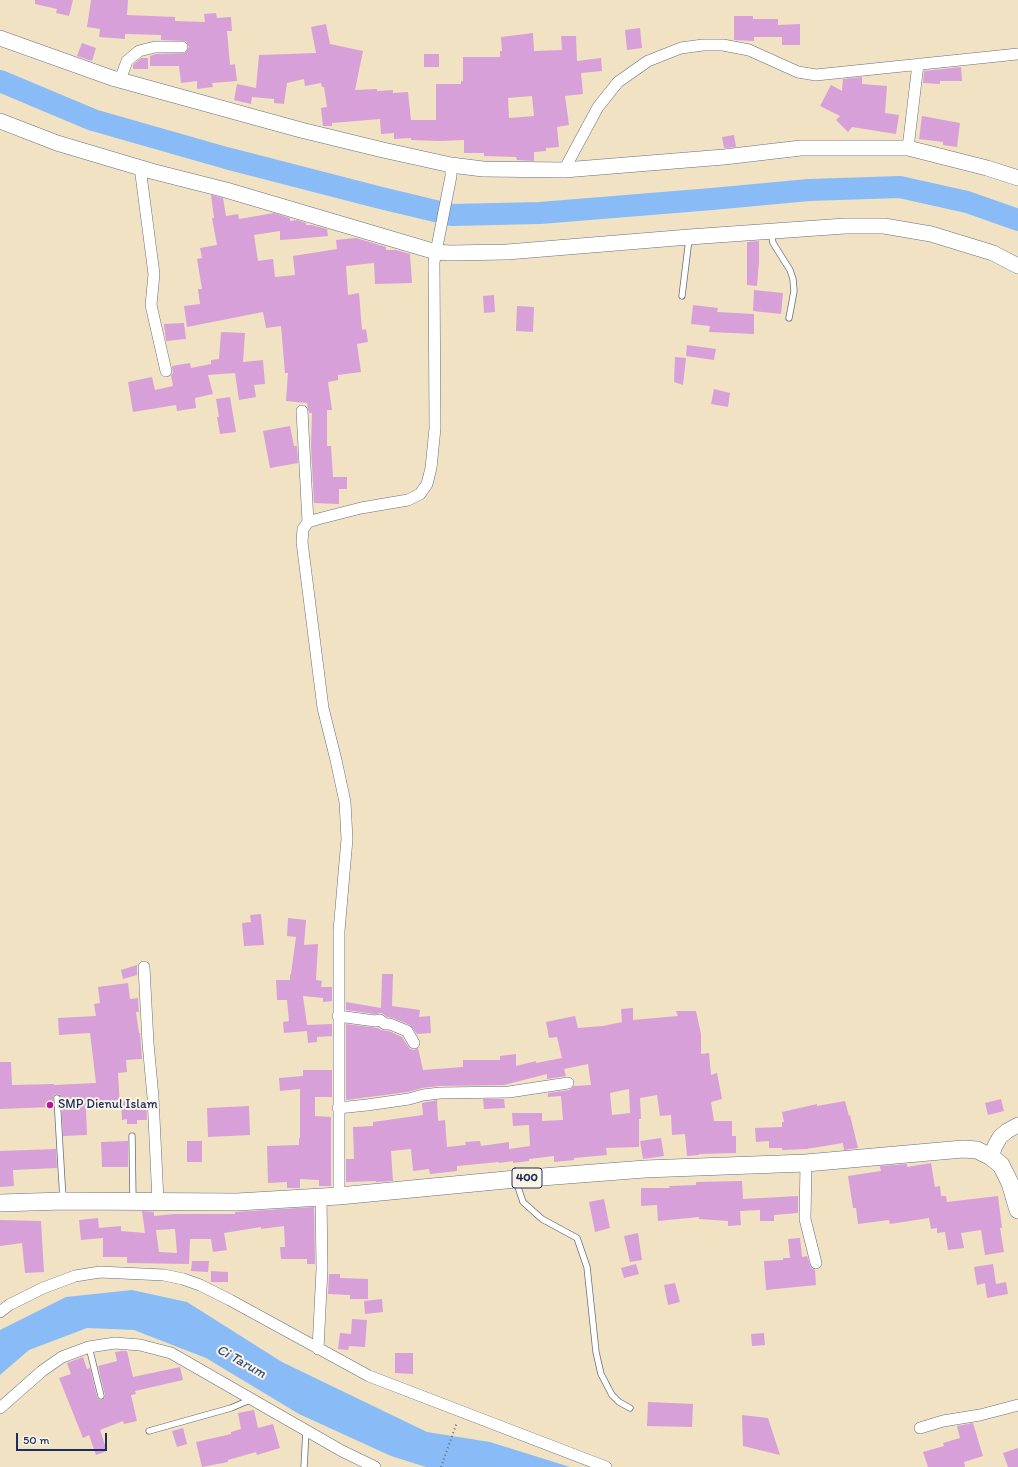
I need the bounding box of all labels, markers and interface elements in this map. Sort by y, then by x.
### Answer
place label: SMP Dienul Islam [58,1097,158,1113]
marker: SMP Dienul Islam [45,1100,55,1110]
road number: 400 [512,1168,542,1188]
water label: Ci Tarum [213,1342,269,1382]
scale bar [18,1425,109,1451]
text: 50 m [23,1433,49,1447]

